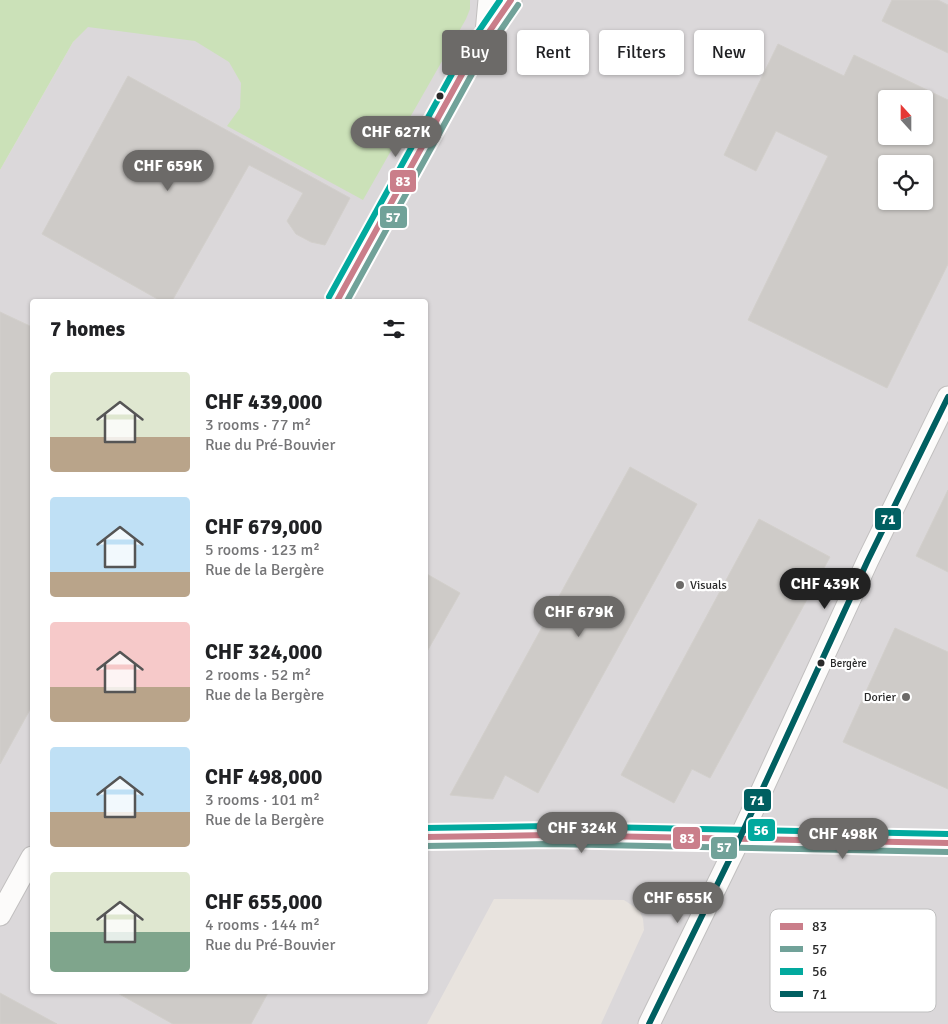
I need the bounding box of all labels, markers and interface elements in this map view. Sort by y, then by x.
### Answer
chip: Buy [442,30,507,75]
chip: Rent [517,30,589,75]
chip: Filters [599,30,684,75]
chip: New [694,30,764,75]
north arrow [878,90,932,145]
map controls [878,90,933,210]
unlabelled marker [435,91,445,101]
pin: CHF 627K [344,116,448,158]
text: CHF 627K [362,122,430,142]
pin: CHF 659K [116,150,220,192]
button: locate [878,155,933,210]
text: CHF 659K [134,156,202,176]
line badge: 83 [389,169,417,193]
text: 83 [395,173,411,190]
line badge: 57 [379,205,408,229]
text: 57 [385,209,401,226]
icon: filters [380,315,408,343]
text: 7 homes [50,316,125,342]
text: CHF 439,000 [205,389,322,415]
icon: home [90,392,150,452]
text: 3 rooms · 77 m² [205,415,311,435]
text: Rue du Pré-Bouvier [205,435,335,455]
line badge: 71 [874,507,902,531]
text: 71 [880,511,896,528]
text: CHF 679,000 [205,514,322,540]
icon: home [90,517,150,577]
text: 5 rooms · 123 m² [205,540,320,560]
text: Rue de la Bergère [205,560,324,580]
pin: CHF 439K [773,568,877,610]
text: CHF 439K [791,574,859,594]
place label: Visuals [690,578,727,593]
marker: Visuals [674,579,686,591]
pin: CHF 679K [527,596,631,638]
text: CHF 679K [545,602,613,622]
text: CHF 324,000 [205,639,322,665]
icon: home [90,642,150,702]
place label: Bergère [830,657,867,670]
marker: Bergère [816,658,826,668]
text: 2 rooms · 52 m² [205,665,311,685]
text: Rue de la Bergère [205,685,324,705]
place label: Dorier [864,690,897,705]
marker: Dorier [900,691,912,703]
text: CHF 498,000 [205,764,322,790]
icon: home [90,767,150,827]
line badge: 71 [743,788,772,812]
text: 3 rooms · 101 m² [205,790,320,810]
text: 71 [749,792,765,809]
text: Rue de la Bergère [205,810,324,830]
pin: CHF 324K [530,812,634,854]
text: CHF 324K [548,818,616,838]
line badge: 56 [747,818,776,842]
pin: CHF 498K [791,818,895,860]
text: 56 [753,822,769,839]
text: CHF 498K [809,824,877,844]
line badge: 83 [672,826,701,850]
text: 83 [679,830,695,847]
line badge: 57 [710,836,738,860]
text: 57 [716,839,732,856]
pin: CHF 655K [626,882,730,924]
text: CHF 655K [644,888,712,908]
text: CHF 655,000 [205,889,322,915]
icon: home [90,892,150,952]
legend [770,909,936,1012]
text: 4 rooms · 144 m² [205,915,320,935]
text: 83 [812,918,827,935]
text: Rue du Pré-Bouvier [205,935,335,955]
text: 57 [812,941,827,958]
text: 56 [812,963,827,980]
text: 71 [812,986,827,1003]

